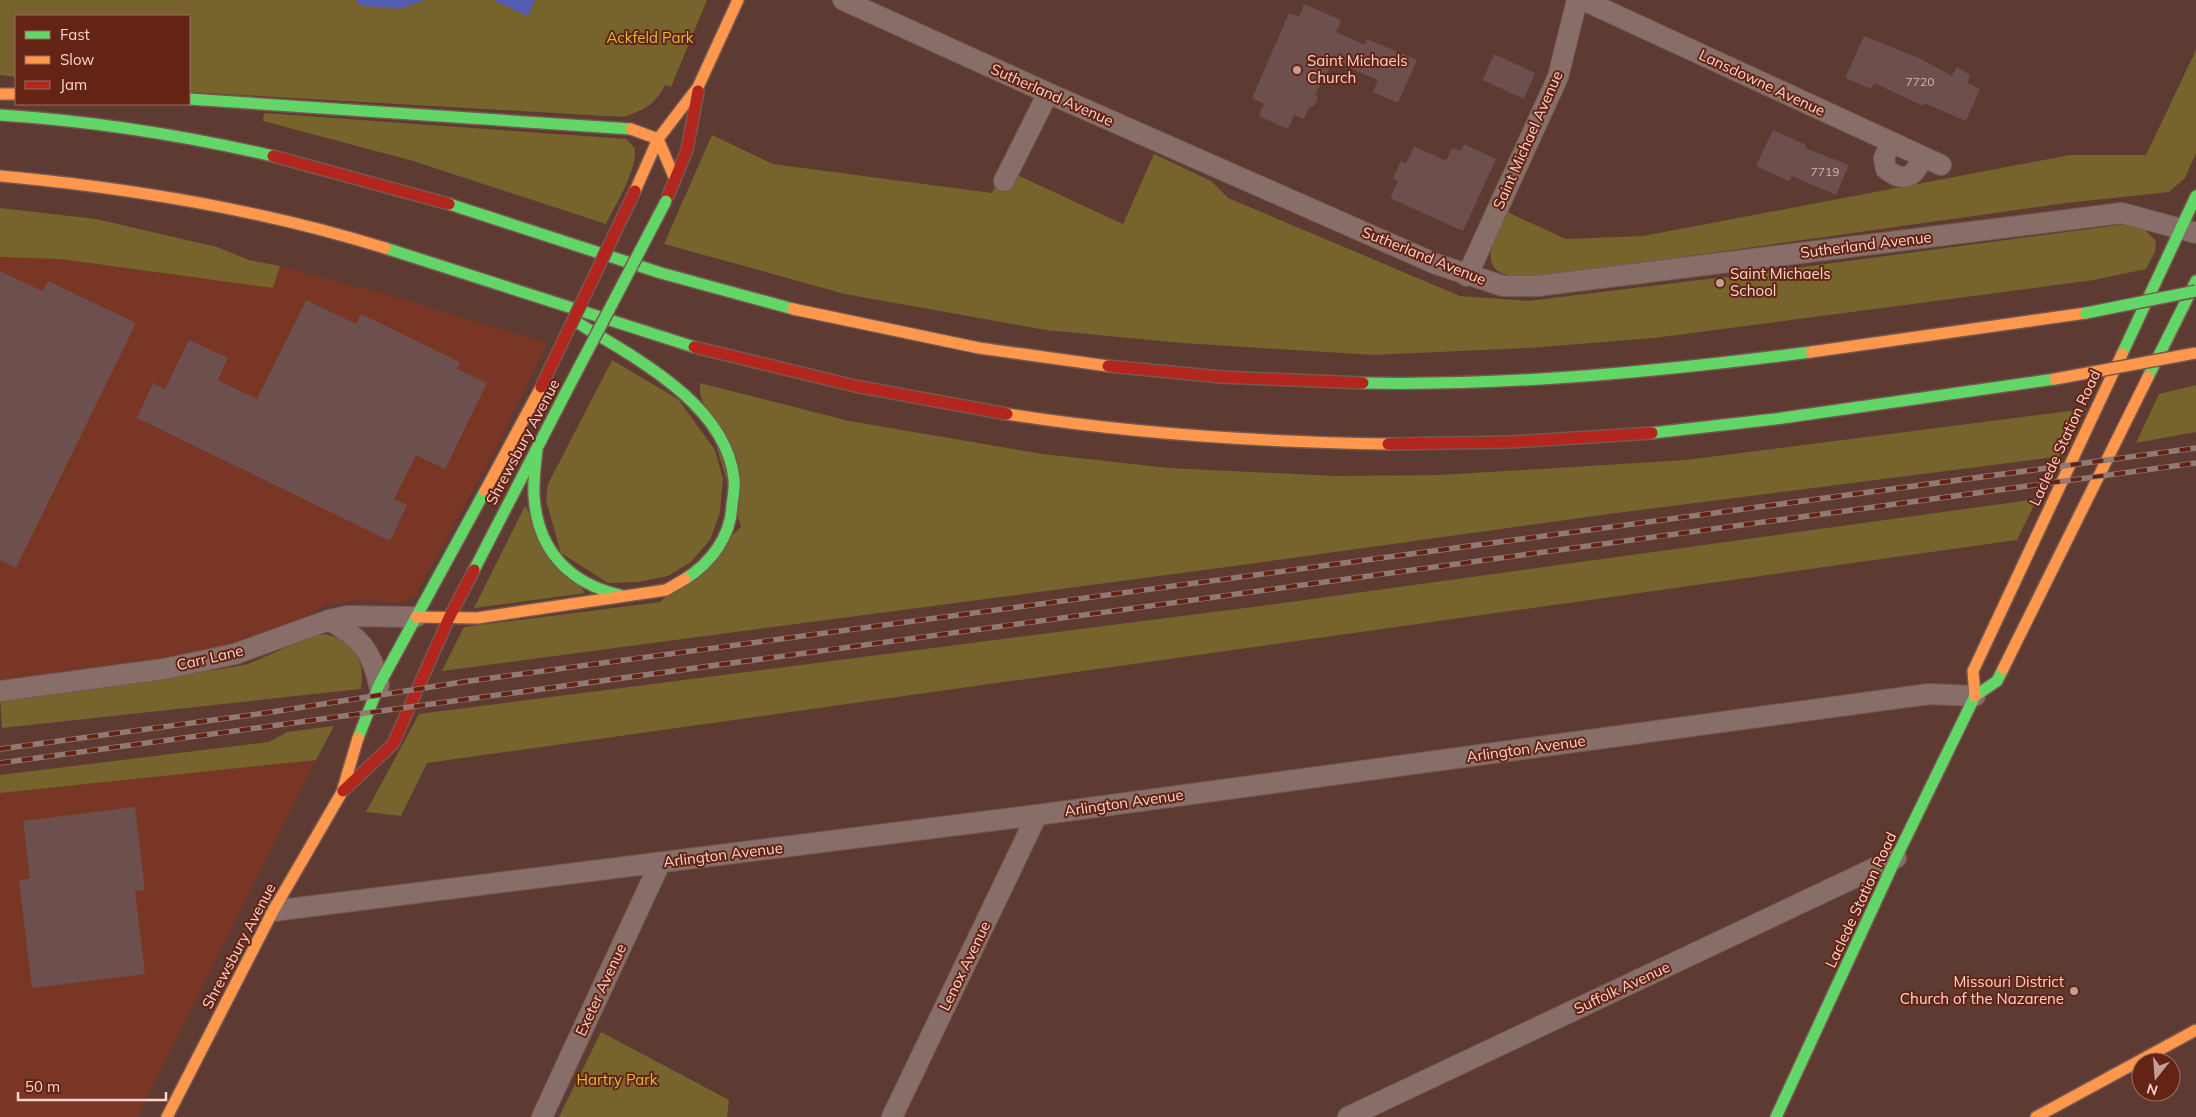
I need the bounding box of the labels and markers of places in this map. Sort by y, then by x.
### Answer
place label: Saint Michaels Church [1307,51,1408,87]
marker: Saint Michaels Church [1291,64,1303,76]
place label: Saint Michaels School [1730,264,1831,300]
marker: Saint Michaels School [1714,277,1726,289]
place label: Missouri District Church of the Nazarene [1900,972,2064,1008]
marker: Missouri District Church of the Nazarene [2068,985,2080,997]

